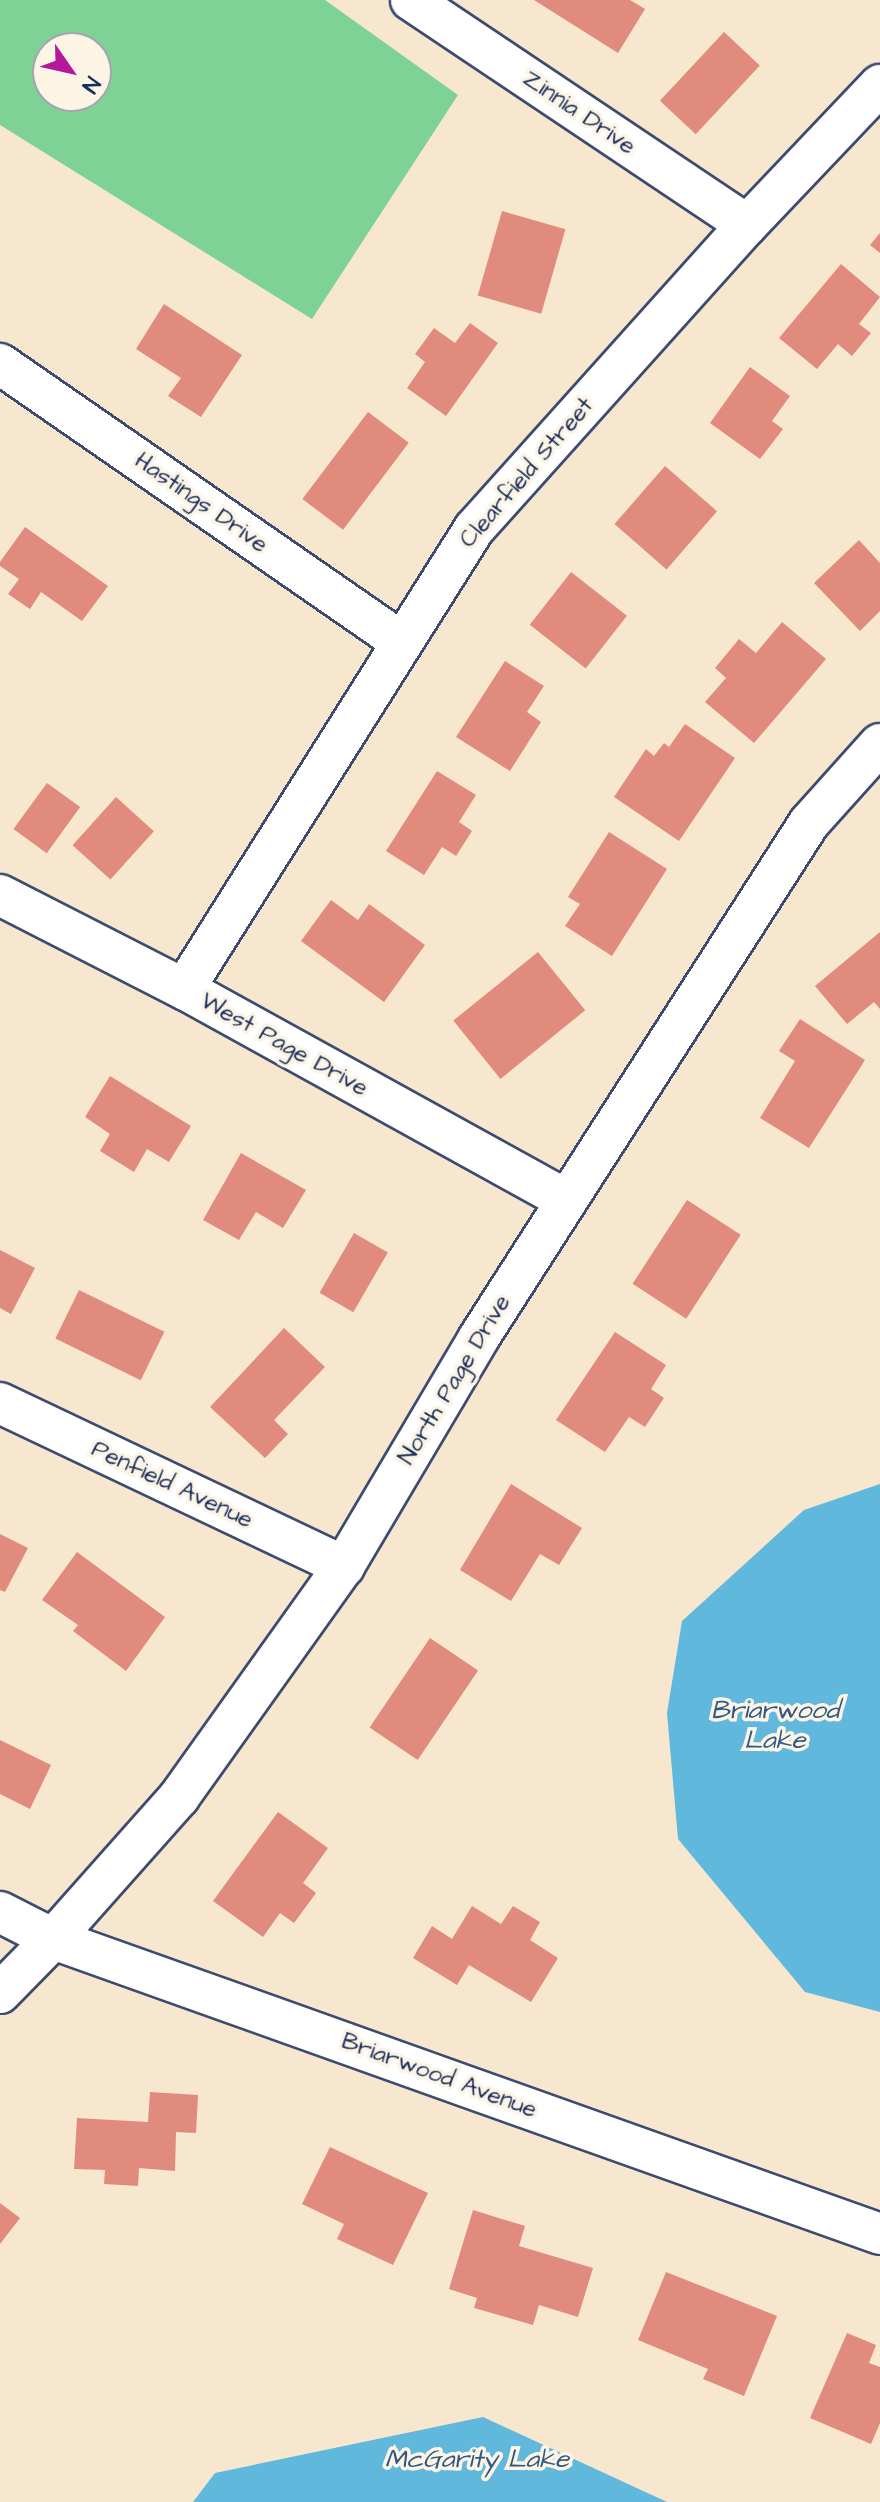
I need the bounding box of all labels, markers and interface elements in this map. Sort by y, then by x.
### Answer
north arrow [32,32,112,112]
street label: Zinnia Drive [517,65,641,161]
text: N [74,70,107,99]
street label: Clearfield Street [454,392,600,554]
street label: Hastings Drive [129,446,273,560]
street label: West Page Drive [195,987,373,1103]
street label: North Page Drive [393,1290,517,1470]
street label: Penfield Avenue [87,1435,257,1535]
water label: Briarwood Lake [711,1695,839,1756]
street label: Briarwood Avenue [337,2027,541,2125]
water label: McGarity Lake [385,2444,569,2476]

